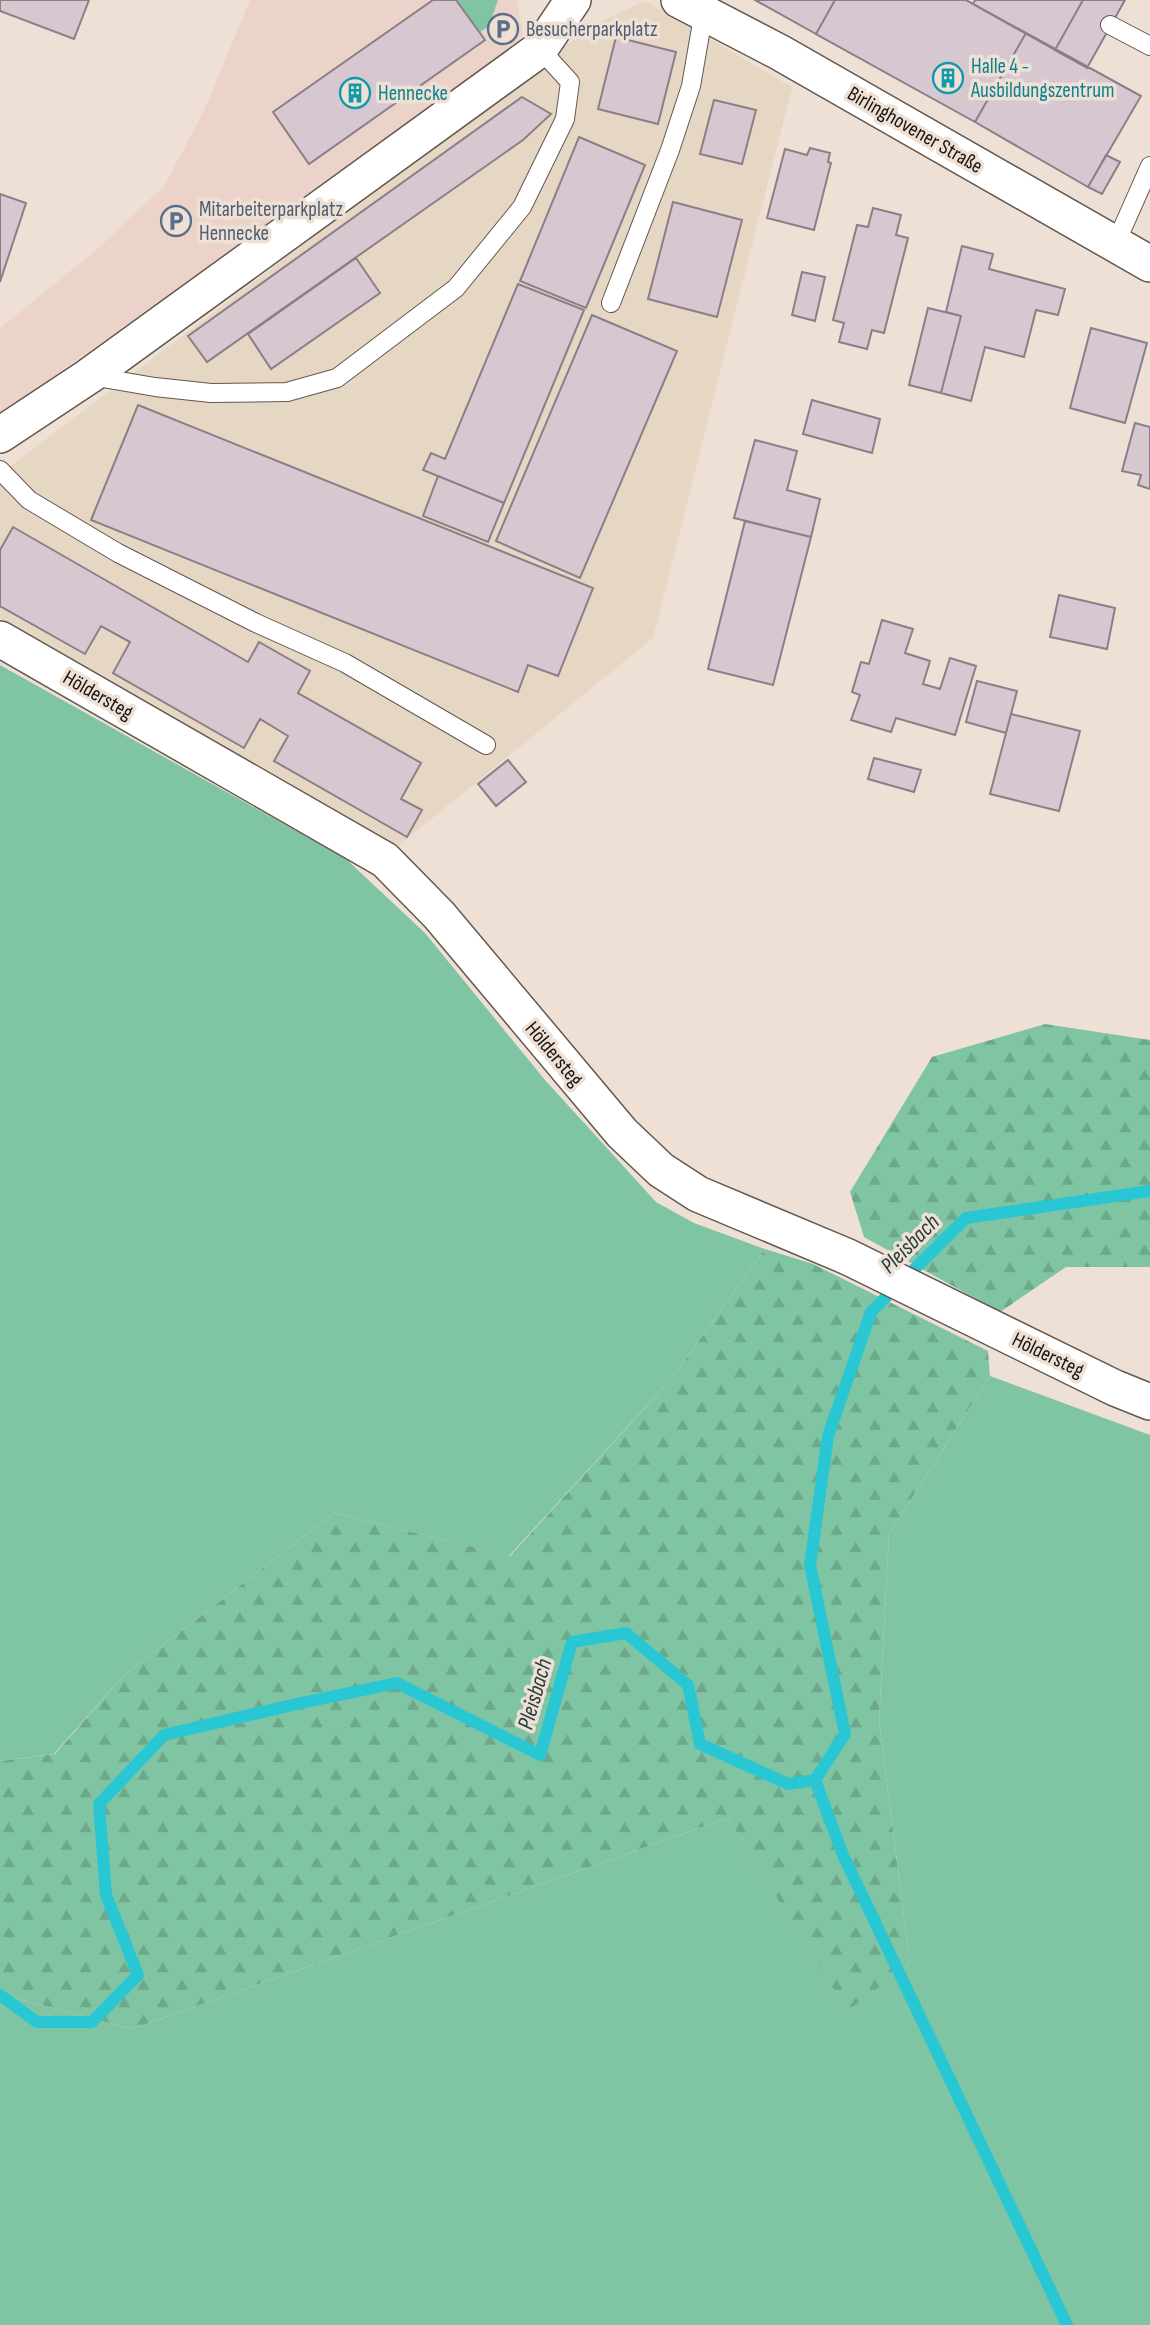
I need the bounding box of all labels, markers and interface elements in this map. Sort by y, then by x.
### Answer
parking icon: Besucherparkplatz [486,12,520,46]
place label: Besucherparkplatz [526,17,658,42]
place label: Halle 4 - Ausbildungszentrum [970,54,1115,103]
building icon: Halle 4 - Ausbildungszentrum [931,61,965,95]
building icon: Hennecke [338,76,372,110]
place label: Hennecke [378,81,448,106]
street label: Birlinghovener Straße [843,81,987,179]
place label: Mitarbeiterparkplatz Hennecke [199,197,344,246]
parking icon: Mitarbeiterparkplatz Hennecke [159,204,193,238]
street label: Höldersteg [58,665,138,725]
street label: Höldersteg [520,1017,588,1091]
water label: Pleisbach [875,1208,946,1279]
street label: Höldersteg [1008,1327,1088,1383]
water label: Pleisbach [512,1655,559,1733]

